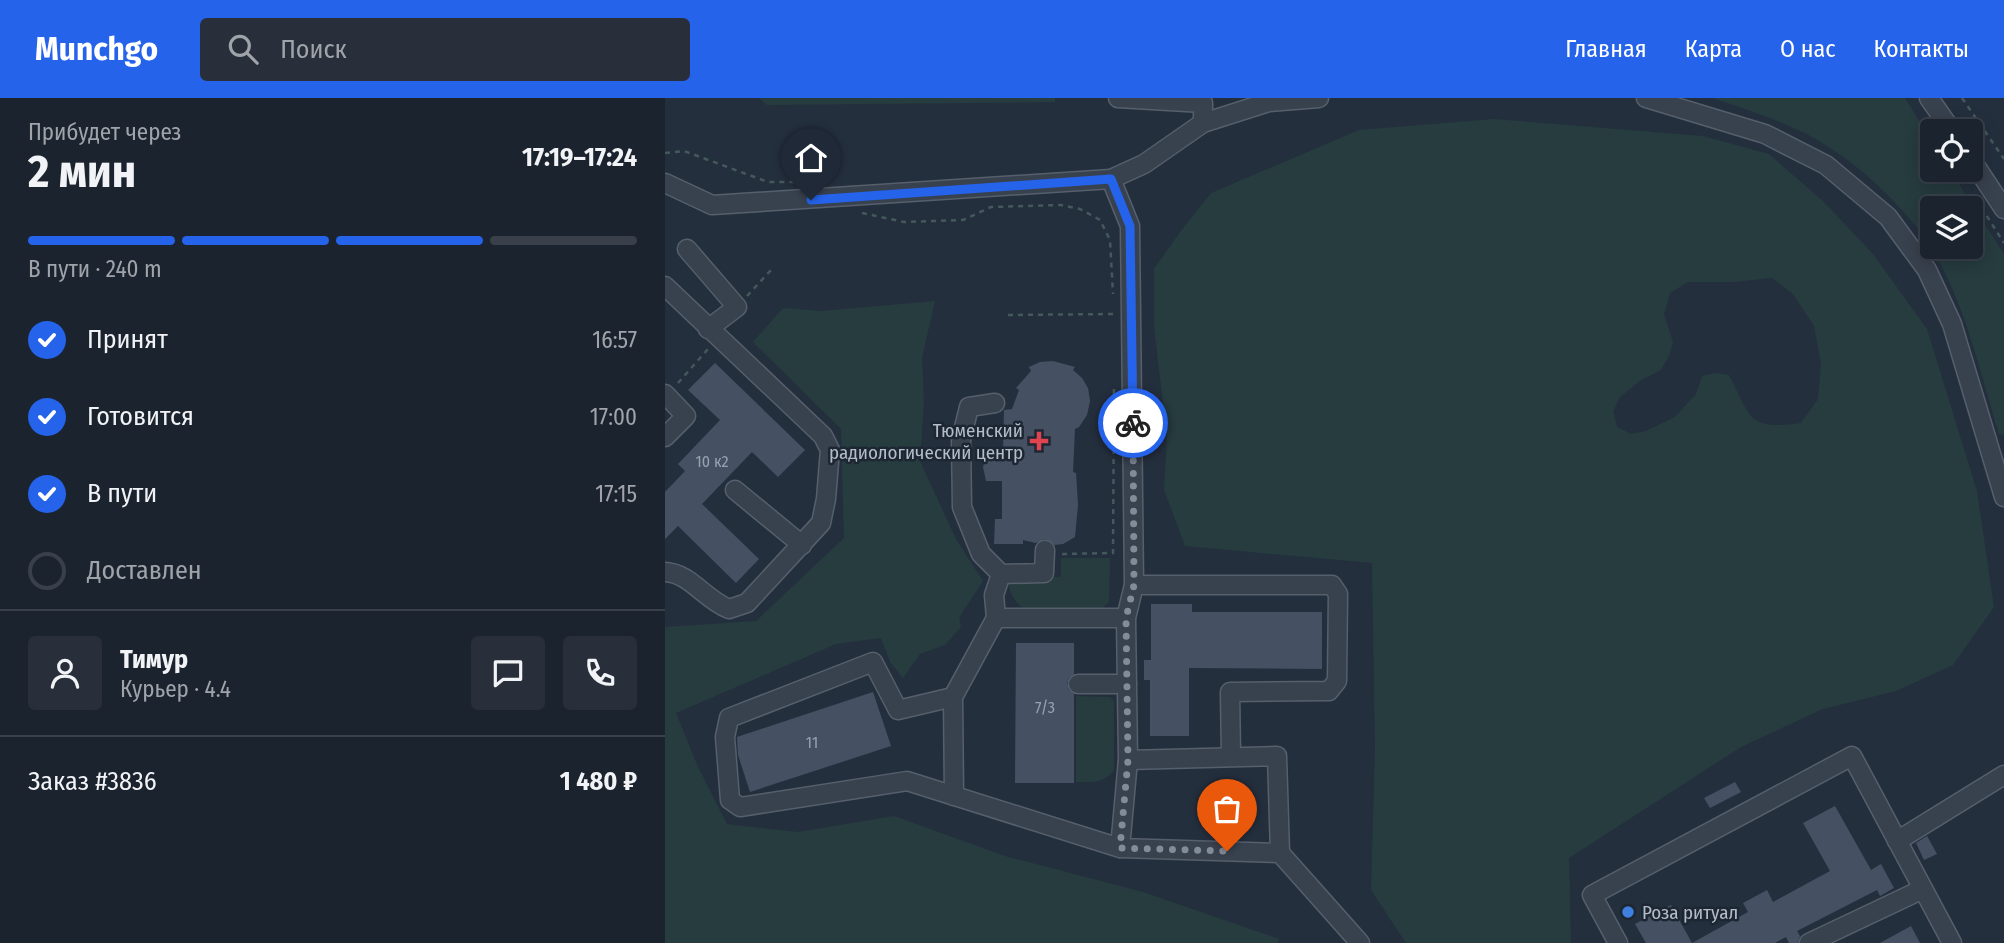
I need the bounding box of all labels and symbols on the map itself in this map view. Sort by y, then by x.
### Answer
pin [781,128,841,200]
courier [1098,388,1168,458]
place label: Тюменский радиологический центр [829,419,1023,464]
marker: Тюменский радиологический центр [1029,431,1049,451]
house number: 10 к2 [696,452,728,471]
house number: 7/3 [1035,698,1055,717]
house number: 11 [806,733,818,752]
pin [1197,779,1257,851]
place label: Роза ритуал [1642,901,1738,924]
marker: Роза ритуал [1620,904,1636,920]

